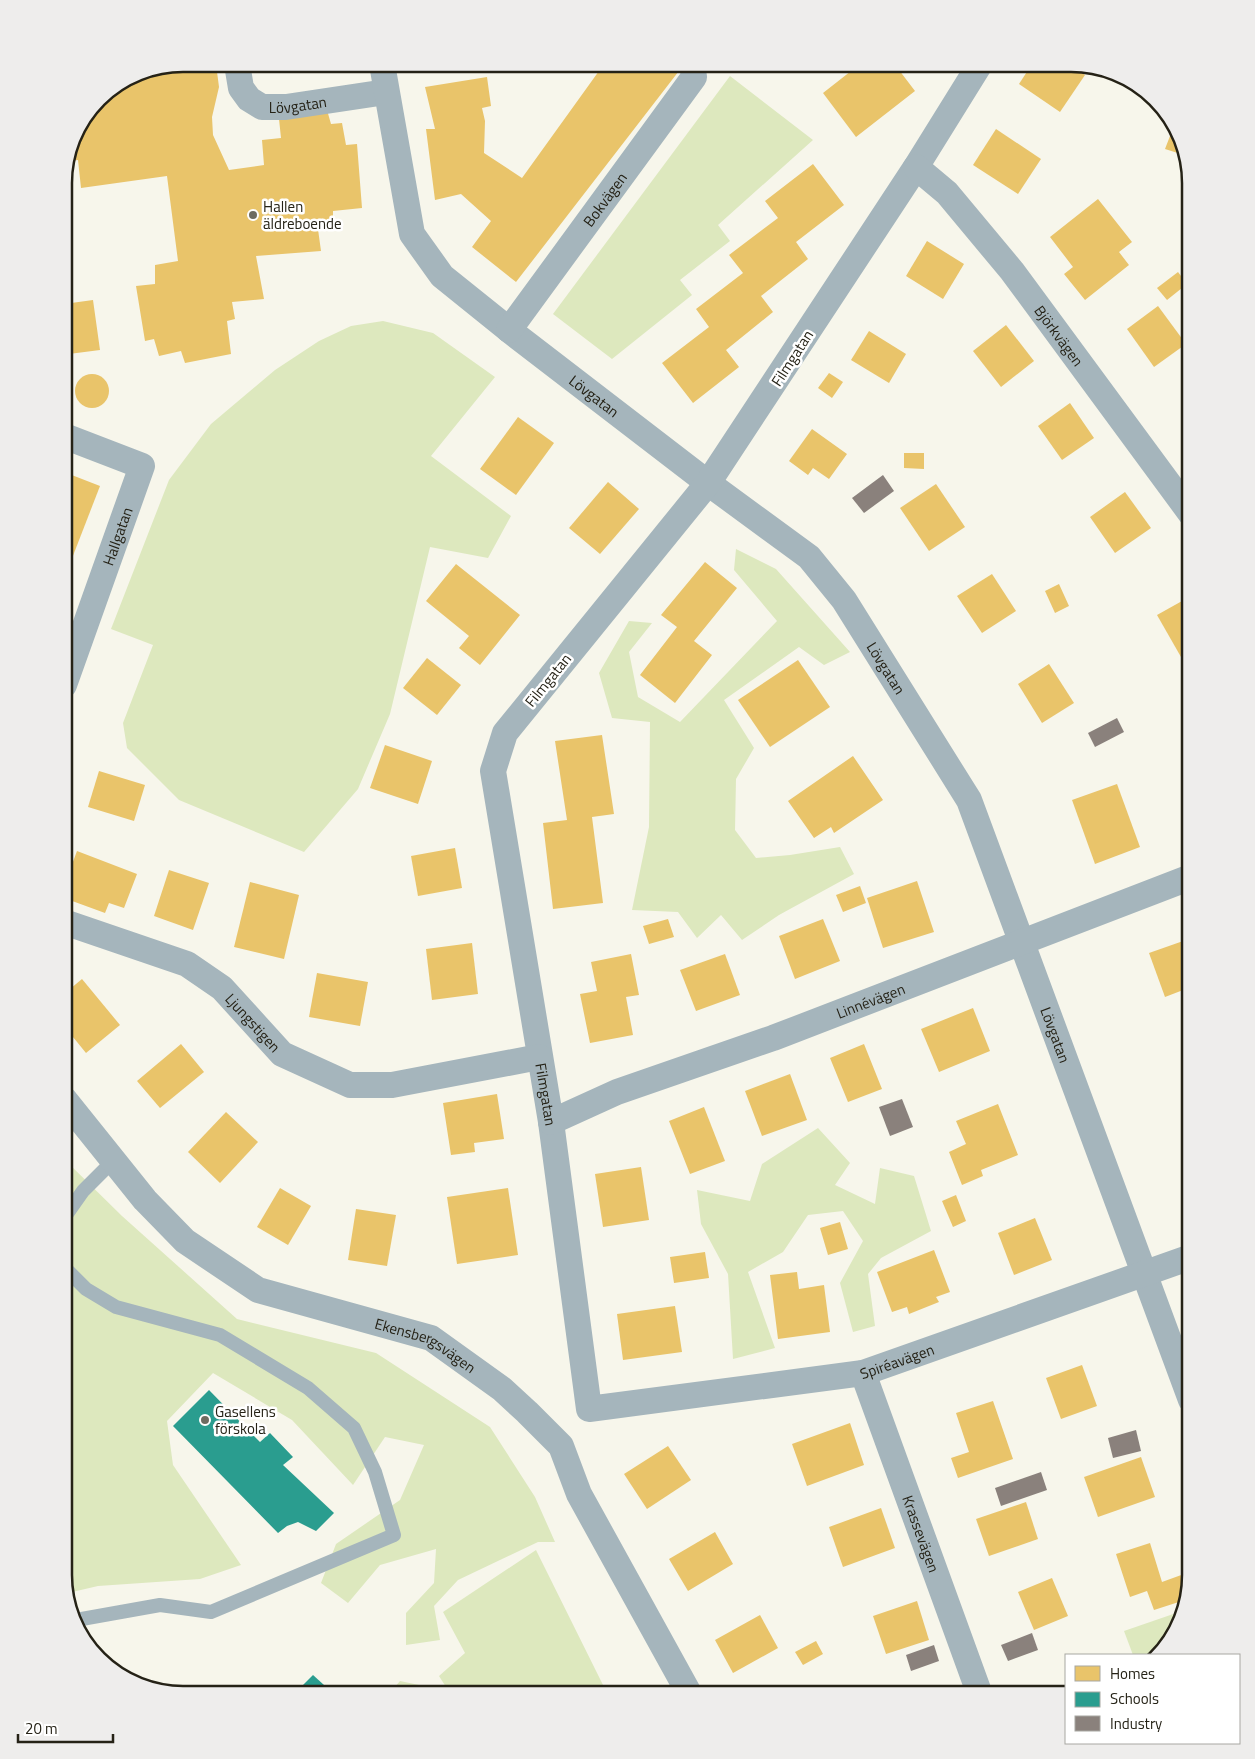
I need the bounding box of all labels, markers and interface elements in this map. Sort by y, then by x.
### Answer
street label: Lövgatan [269,90,328,119]
street label: Bokvägen [577,167,632,231]
place label: Hallen äldreboende [263,195,341,235]
marker: Hallen äldreboende [247,209,259,221]
street label: Björkvägen [1029,300,1090,371]
street label: Filmgatan [765,325,819,391]
street label: Lövgatan [564,369,624,422]
street label: Hallgatan [96,504,138,569]
street label: Lövgatan [861,637,912,699]
street label: Filmgatan [519,648,577,712]
street label: Linnévägen [833,977,908,1024]
street label: Ljungstigen [220,988,286,1057]
street label: Lövgatan [1035,1003,1077,1066]
street label: Filmgatan [530,1061,563,1127]
street label: Ekensbergsvägen [372,1311,481,1378]
street label: Spiréavägen [857,1337,937,1385]
place label: Gasellens förskola [215,1400,276,1440]
marker: Gasellens förskola [199,1414,211,1426]
street label: Krassevägen [897,1492,946,1576]
legend [1065,1654,1240,1744]
text: Homes [1110,1662,1155,1685]
text: Schools [1110,1687,1159,1710]
scale bar [18,1712,112,1744]
text: Industry [1110,1712,1162,1735]
text: 20 m [25,1717,58,1740]

